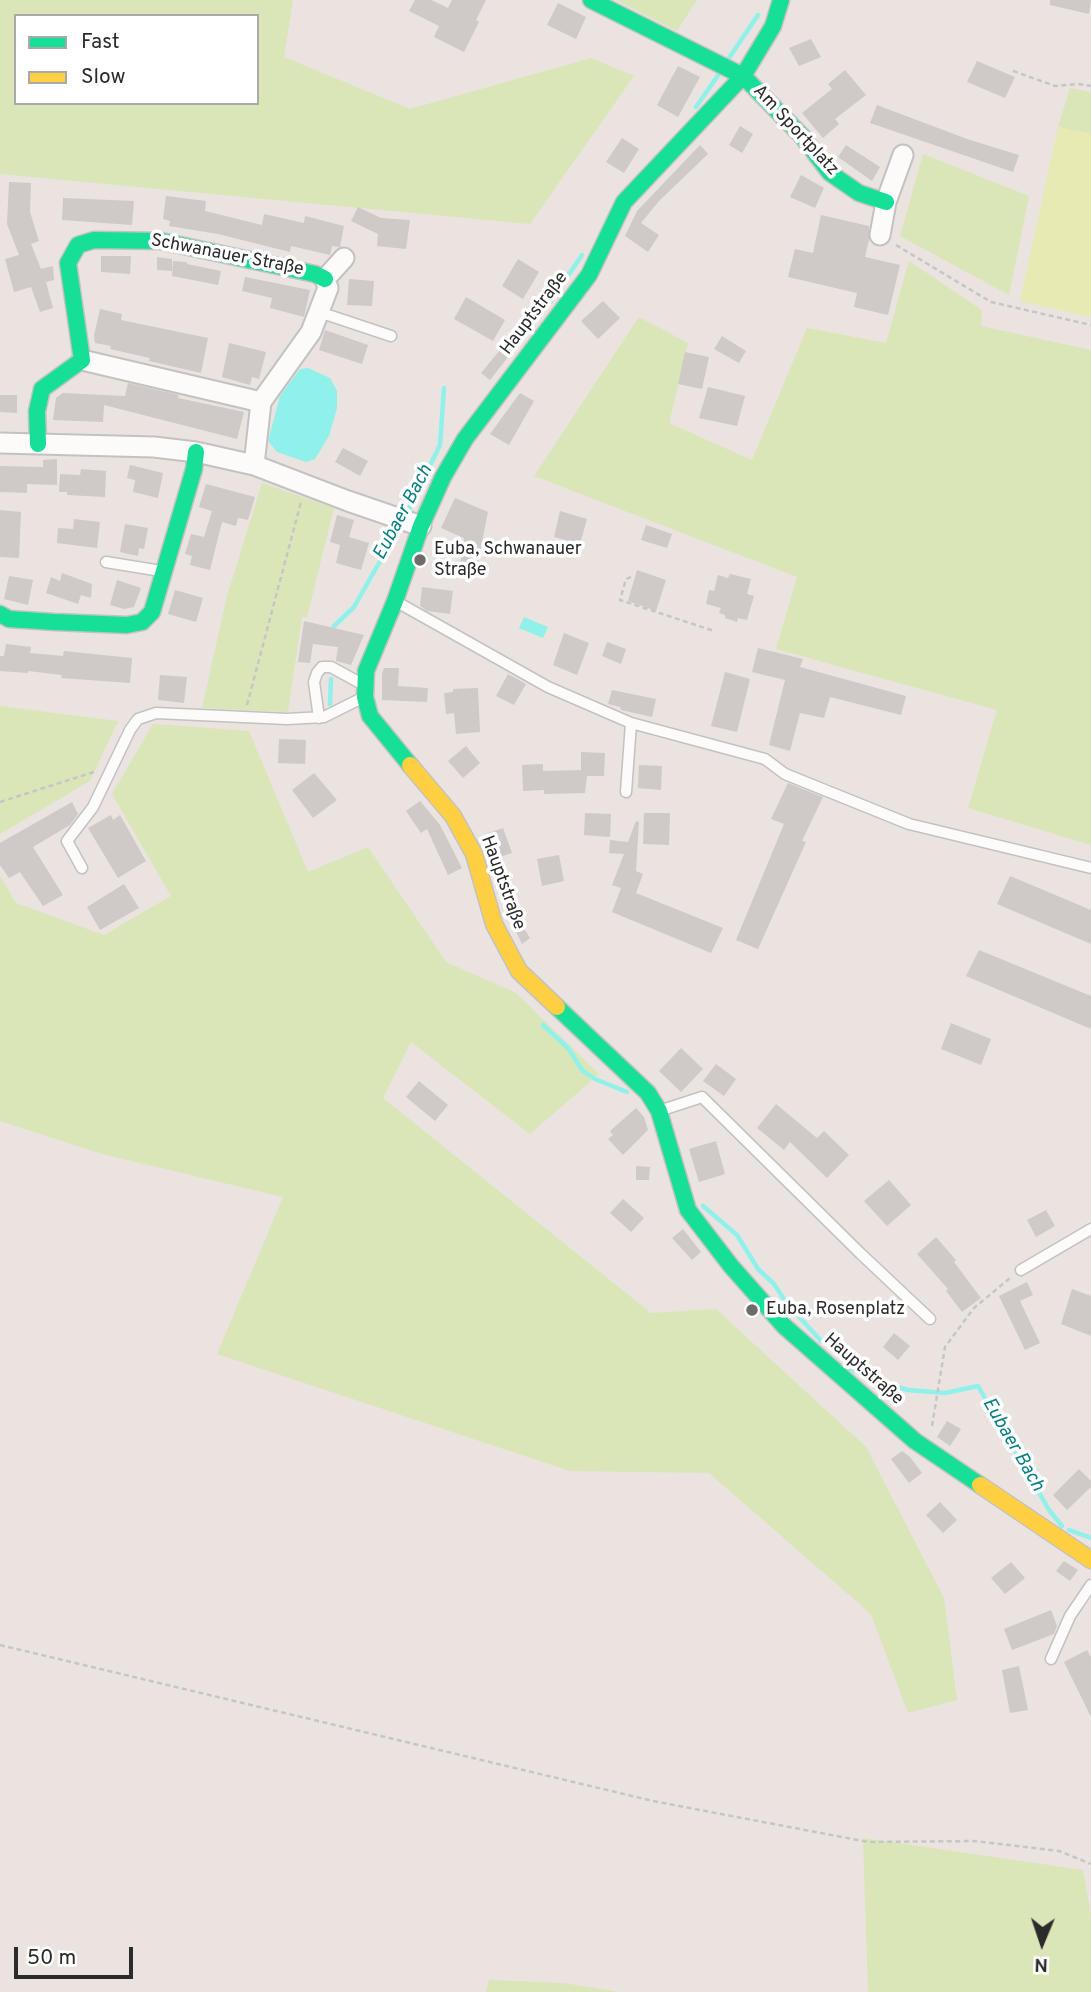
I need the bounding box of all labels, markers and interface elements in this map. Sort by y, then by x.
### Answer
legend [14,14,259,105]
text: Fast [81,29,120,56]
text: Slow [81,64,126,91]
street label: Am Sportplatz [748,81,842,181]
street label: Schwanauer Straße [149,231,305,281]
street label: Hauptstraße [497,268,573,360]
water label: Eubaer Bach [369,462,439,564]
place label: Euba, Schwanauer Straße [434,539,582,582]
marker: Euba, Schwanauer Straße [412,552,428,568]
street label: Hauptstraße [475,833,529,933]
place label: Euba, Rosenplatz [766,1299,905,1321]
marker: Euba, Rosenplatz [744,1302,760,1318]
street label: Hauptstraße [819,1330,907,1410]
water label: Eubaer Bach [976,1394,1048,1496]
north arrow [1007,1908,1077,1978]
scale bar [18,1932,136,1976]
text: 50 m [27,1945,76,1972]
text: N [1034,1952,1049,1976]

